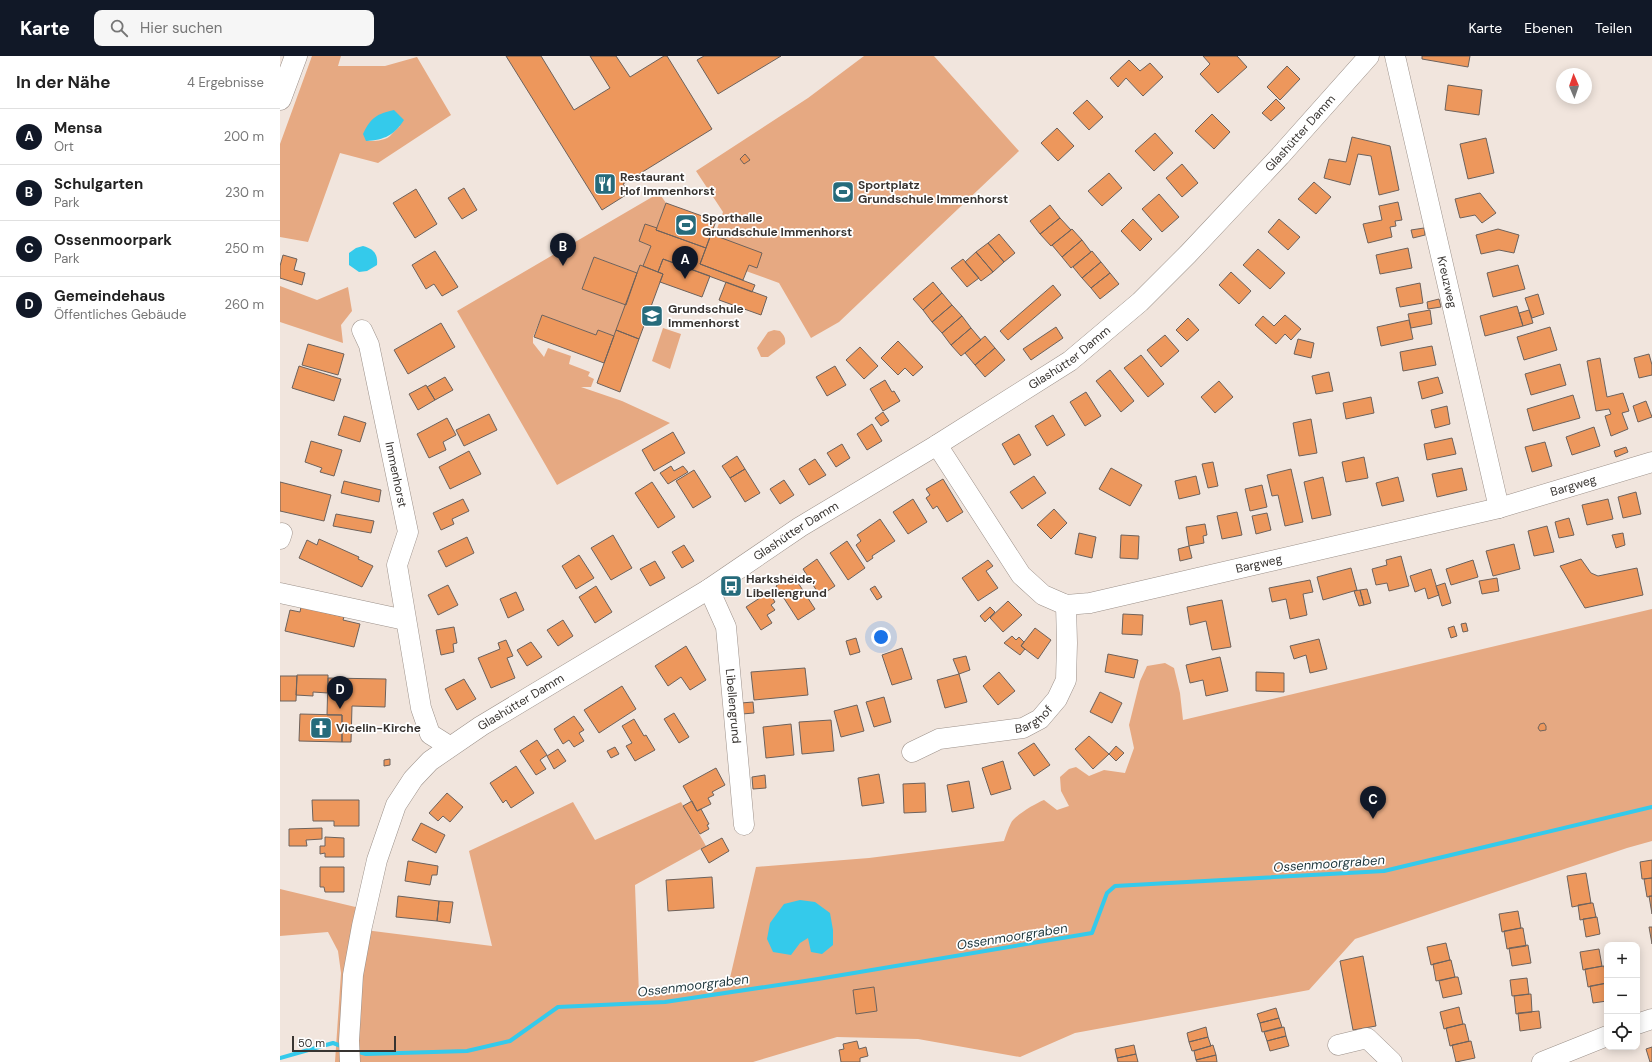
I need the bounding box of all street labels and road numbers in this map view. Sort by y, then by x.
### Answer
street label: Glashütter Damm [1262,91,1339,175]
street label: Kreuzweg [1433,255,1461,310]
street label: Glashütter Damm [1025,322,1114,393]
street label: Immenhorst [381,440,411,509]
street label: Bargweg [1548,471,1598,500]
street label: Glashütter Damm [750,498,841,564]
street label: Bargweg [1234,551,1284,577]
street label: Libellengrund [722,668,745,744]
street label: Glashütter Damm [475,670,567,734]
street label: Barghof [1014,702,1056,737]

